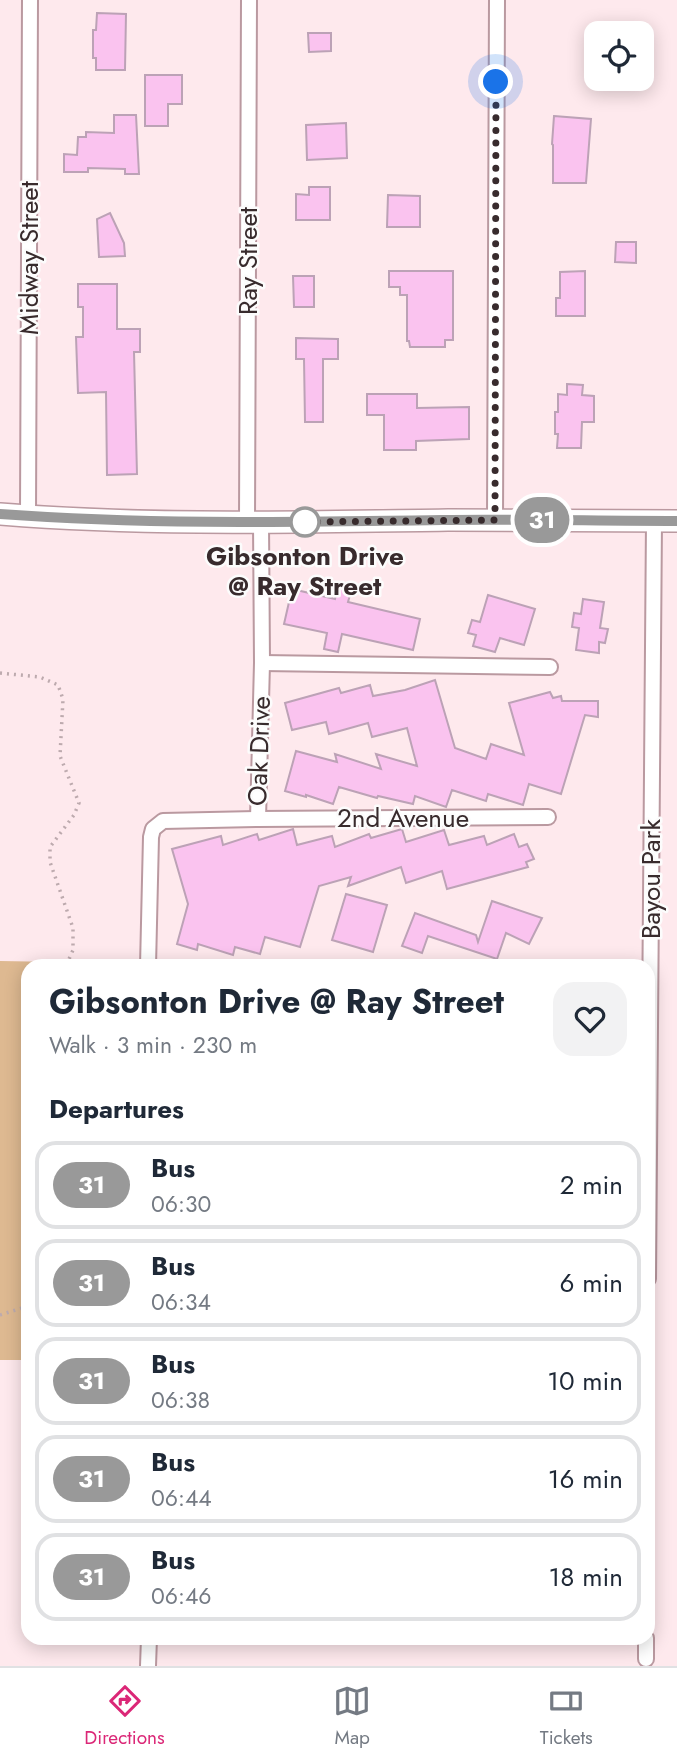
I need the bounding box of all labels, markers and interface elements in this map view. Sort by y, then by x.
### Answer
map controls [584,21,654,91]
button: locate [584,21,654,91]
your location [478,64,513,99]
street label: Midway Street [10,180,48,335]
street label: Ray Street [229,206,267,315]
line badge: 31 [510,497,574,543]
text: 31 [528,502,556,537]
marker: Gibsonton Drive @ Ray Street [290,507,320,537]
place label: Gibsonton Drive @ Ray Street [206,537,404,605]
street label: Oak Drive [238,695,280,807]
street label: 2nd Avenue [337,799,469,837]
street label: Bayou Park [632,818,670,939]
text: Gibsonton Drive @ Ray Street [49,978,504,1025]
button: heart [553,982,627,1056]
text: Walk · 3 min · 230 m [49,1028,257,1062]
text: Departures [49,1090,184,1128]
text: Bus [151,1149,195,1187]
text: 2 min [560,1166,623,1204]
text: 31 [78,1167,105,1202]
text: 06:30 [151,1187,211,1221]
text: Bus [151,1247,195,1285]
text: 6 min [560,1264,623,1302]
text: 31 [78,1265,105,1300]
text: 06:34 [151,1285,211,1319]
text: Bus [151,1345,195,1383]
text: 10 min [547,1362,623,1400]
text: 31 [78,1363,105,1398]
text: 06:38 [151,1383,210,1417]
text: Bus [151,1443,195,1481]
text: 16 min [548,1460,623,1498]
text: 31 [78,1461,105,1496]
text: 06:44 [151,1481,212,1515]
text: Bus [151,1541,195,1579]
text: 18 min [549,1558,623,1596]
text: 31 [78,1559,105,1594]
text: 06:46 [151,1579,212,1613]
tab: Directions [84,1682,165,1751]
tab: Map [333,1682,371,1751]
tab: Tickets [540,1682,593,1751]

